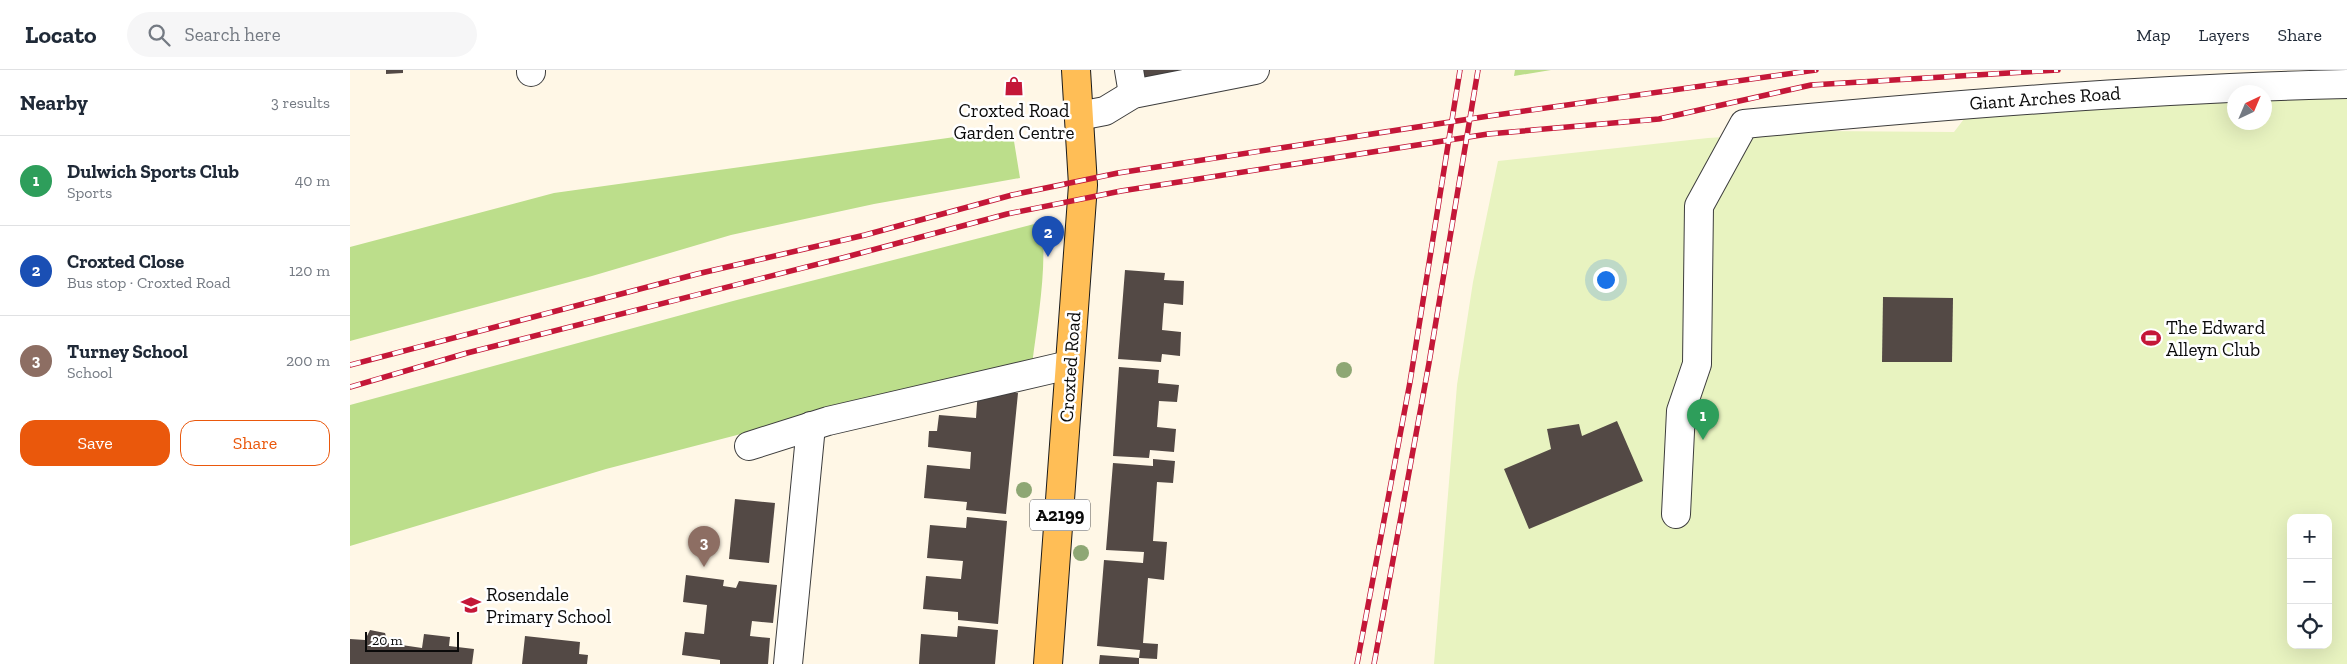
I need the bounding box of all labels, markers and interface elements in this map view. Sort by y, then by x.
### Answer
search box [127,12,477,57]
text: Locato [25,20,97,49]
icon: search [145,21,173,49]
text: Search here [185,23,281,46]
text: Map [2136,24,2171,46]
text: Layers [2199,24,2250,46]
text: Share [2278,24,2322,46]
shop icon: Croxted Road Garden Centre [1003,75,1025,97]
street label: Giant Arches Road [1969,81,2122,115]
north arrow [2227,85,2272,130]
text: Nearby [20,90,88,115]
text: 3 results [271,93,330,112]
place label: Croxted Road Garden Centre [954,99,1075,144]
text: Dulwich Sports Club [67,160,239,183]
text: 1 [33,171,39,190]
text: 40 m [295,171,330,190]
text: Sports [67,183,112,202]
pin: 2 [1032,216,1064,257]
text: Croxted Close [67,250,184,273]
text: 2 [32,261,40,280]
text: 120 m [289,261,330,280]
your location [1593,267,1619,293]
text: Bus stop · Croxted Road [67,273,230,292]
street label: Croxted Road [1055,310,1085,423]
place label: The Edward Alleyn Club [2166,316,2266,361]
sports icon: The Edward Alleyn Club [2140,327,2162,349]
text: Turney School [67,340,188,363]
text: 3 [32,351,40,370]
text: 200 m [286,351,330,370]
text: School [67,363,113,382]
pin: 1 [1687,399,1719,440]
button: Save [20,420,170,466]
button: Share [180,420,330,466]
road number: A2199 [1030,500,1090,530]
map controls [2287,514,2332,649]
button: + [2287,514,2332,559]
pin: 3 [688,526,720,567]
button: − [2287,559,2332,604]
place label: Rosendale Primary School [486,583,611,628]
school or university icon: Rosendale Primary School [460,594,482,616]
button: locate [2287,604,2332,649]
scale bar [365,629,459,652]
text: 20 m [372,632,403,649]

